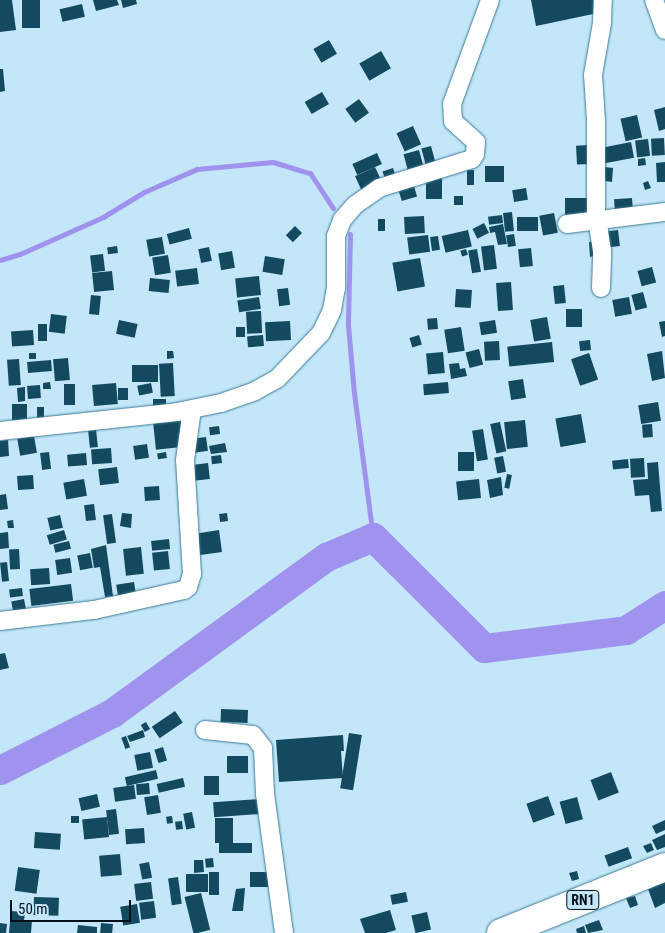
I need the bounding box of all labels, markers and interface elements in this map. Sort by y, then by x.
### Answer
road number: RN1 [566,888,600,912]
scale bar [12,890,134,922]
text: 50 m [18,900,48,918]

